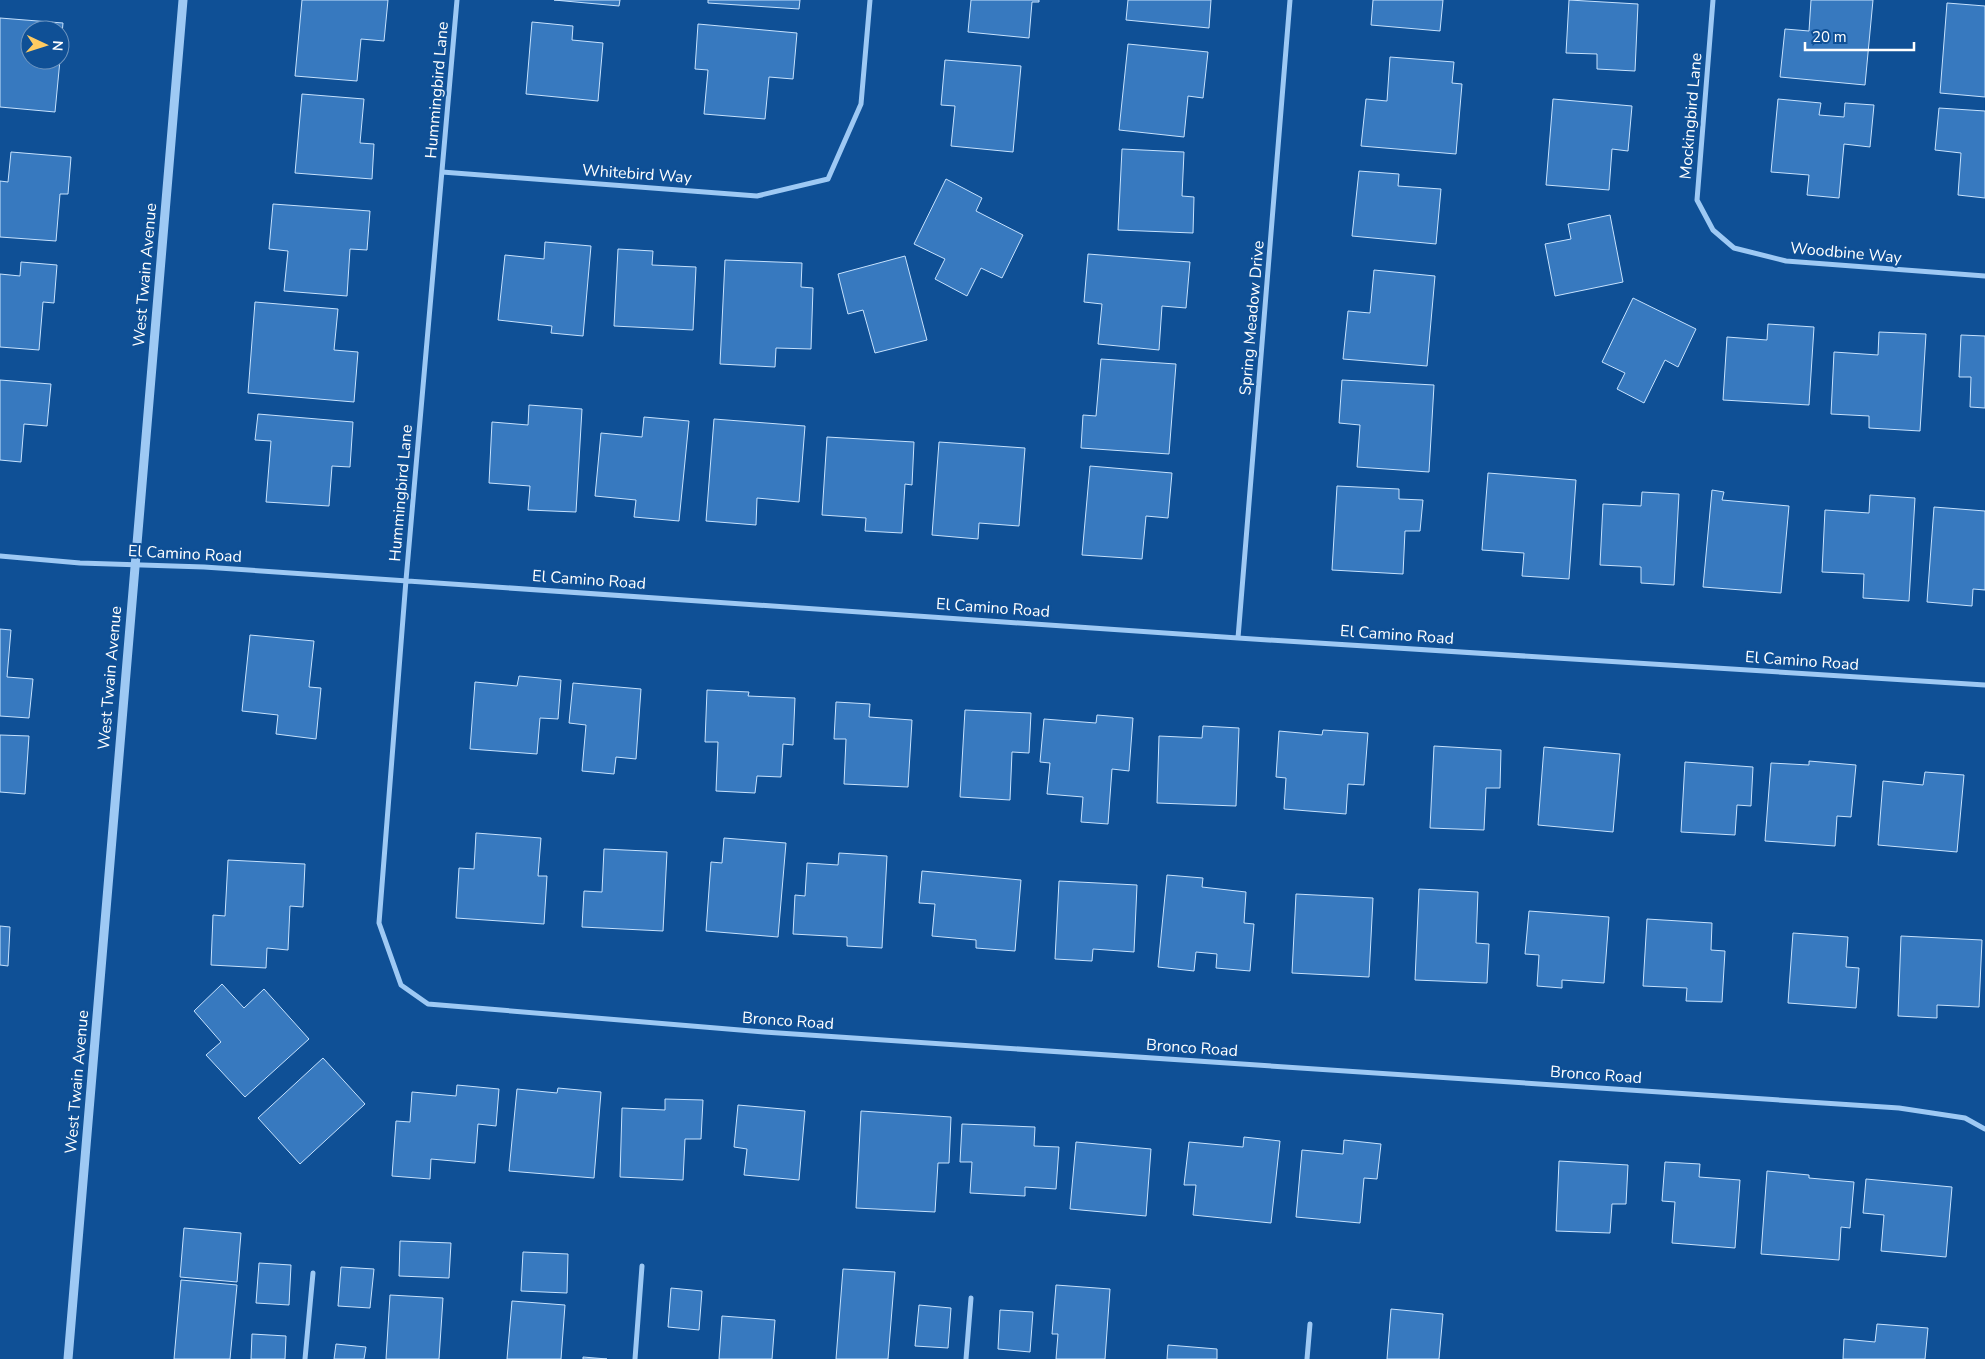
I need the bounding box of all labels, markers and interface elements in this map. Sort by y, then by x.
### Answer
north arrow [20,20,70,70]
scale bar [1805,20,1914,52]
street label: Hummingbird Lane [420,21,454,159]
text: 20 m [1812,27,1847,47]
text: N [48,40,67,52]
street label: Mockingbird Lane [1675,52,1707,180]
street label: Whitebird Way [581,159,693,189]
street label: West Twain Avenue [128,202,162,348]
street label: Woodbine Way [1789,237,1903,269]
street label: Spring Meadow Drive [1234,240,1270,396]
street label: Hummingbird Lane [384,424,418,562]
street label: El Camino Road [128,540,242,568]
street label: El Camino Road [531,565,647,595]
street label: El Camino Road [935,593,1051,623]
street label: West Twain Avenue [93,605,127,751]
street label: El Camino Road [1339,620,1455,650]
street label: El Camino Road [1744,646,1860,676]
street label: Bronco Road [741,1007,835,1035]
street label: West Twain Avenue [60,1009,94,1155]
street label: Bronco Road [1145,1034,1239,1062]
street label: Bronco Road [1549,1061,1643,1089]

